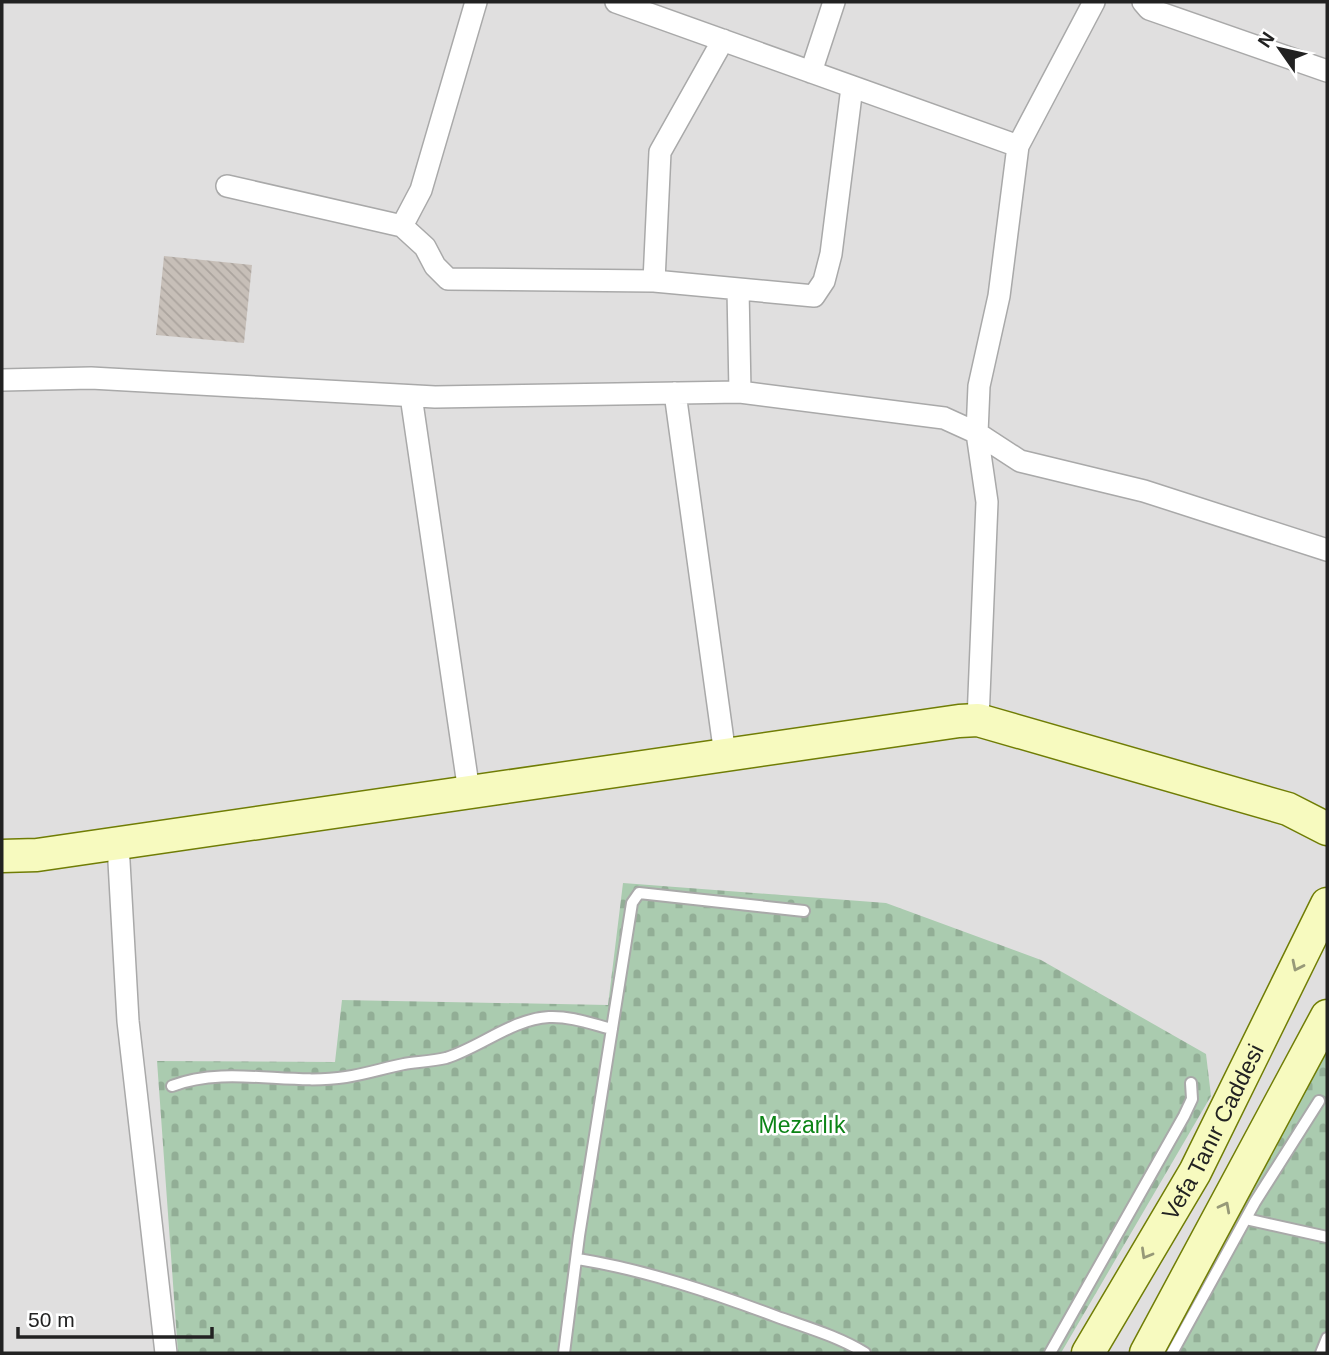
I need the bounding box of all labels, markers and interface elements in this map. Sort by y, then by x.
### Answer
north arrow [1245,14,1315,84]
text: N [1254,28,1279,51]
one-way arrow [1291,959,1305,971]
street label: Vefa Tanır Caddesi [1157,1040,1269,1224]
park label: Mezarlık [759,1112,846,1138]
one-way arrow [1217,1202,1230,1214]
one-way arrow [1142,1247,1155,1260]
scale bar [18,1296,212,1340]
text: 50 m [28,1308,75,1331]

